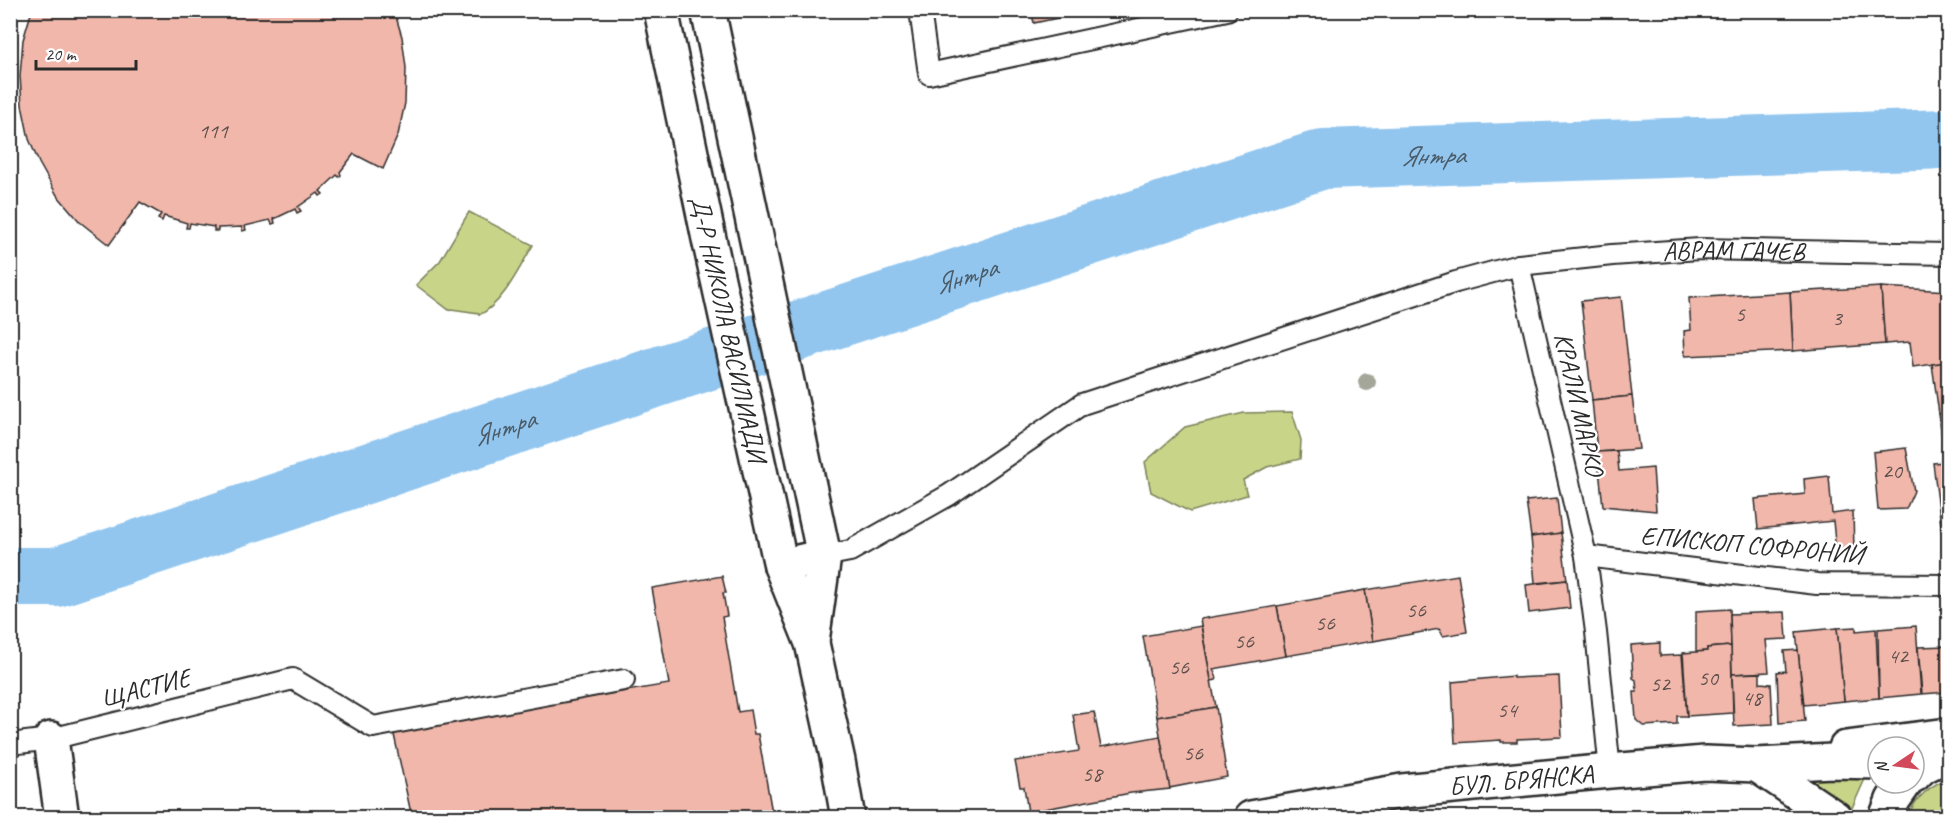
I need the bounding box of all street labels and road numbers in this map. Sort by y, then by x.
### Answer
street label: Д-Р НИКОЛА ВАСИЛИАДИ [684,193,775,469]
street label: АВРАМ ГАЧЕВ [1661,232,1807,268]
street label: КРАЛИ МАРКО [1547,329,1612,482]
street label: ЕПИСКОП СОФРОНИЙ [1639,519,1869,572]
street label: ЩАСТИЕ [99,660,197,715]
street label: БУЛ. БРЯНСКА [1447,756,1596,803]

